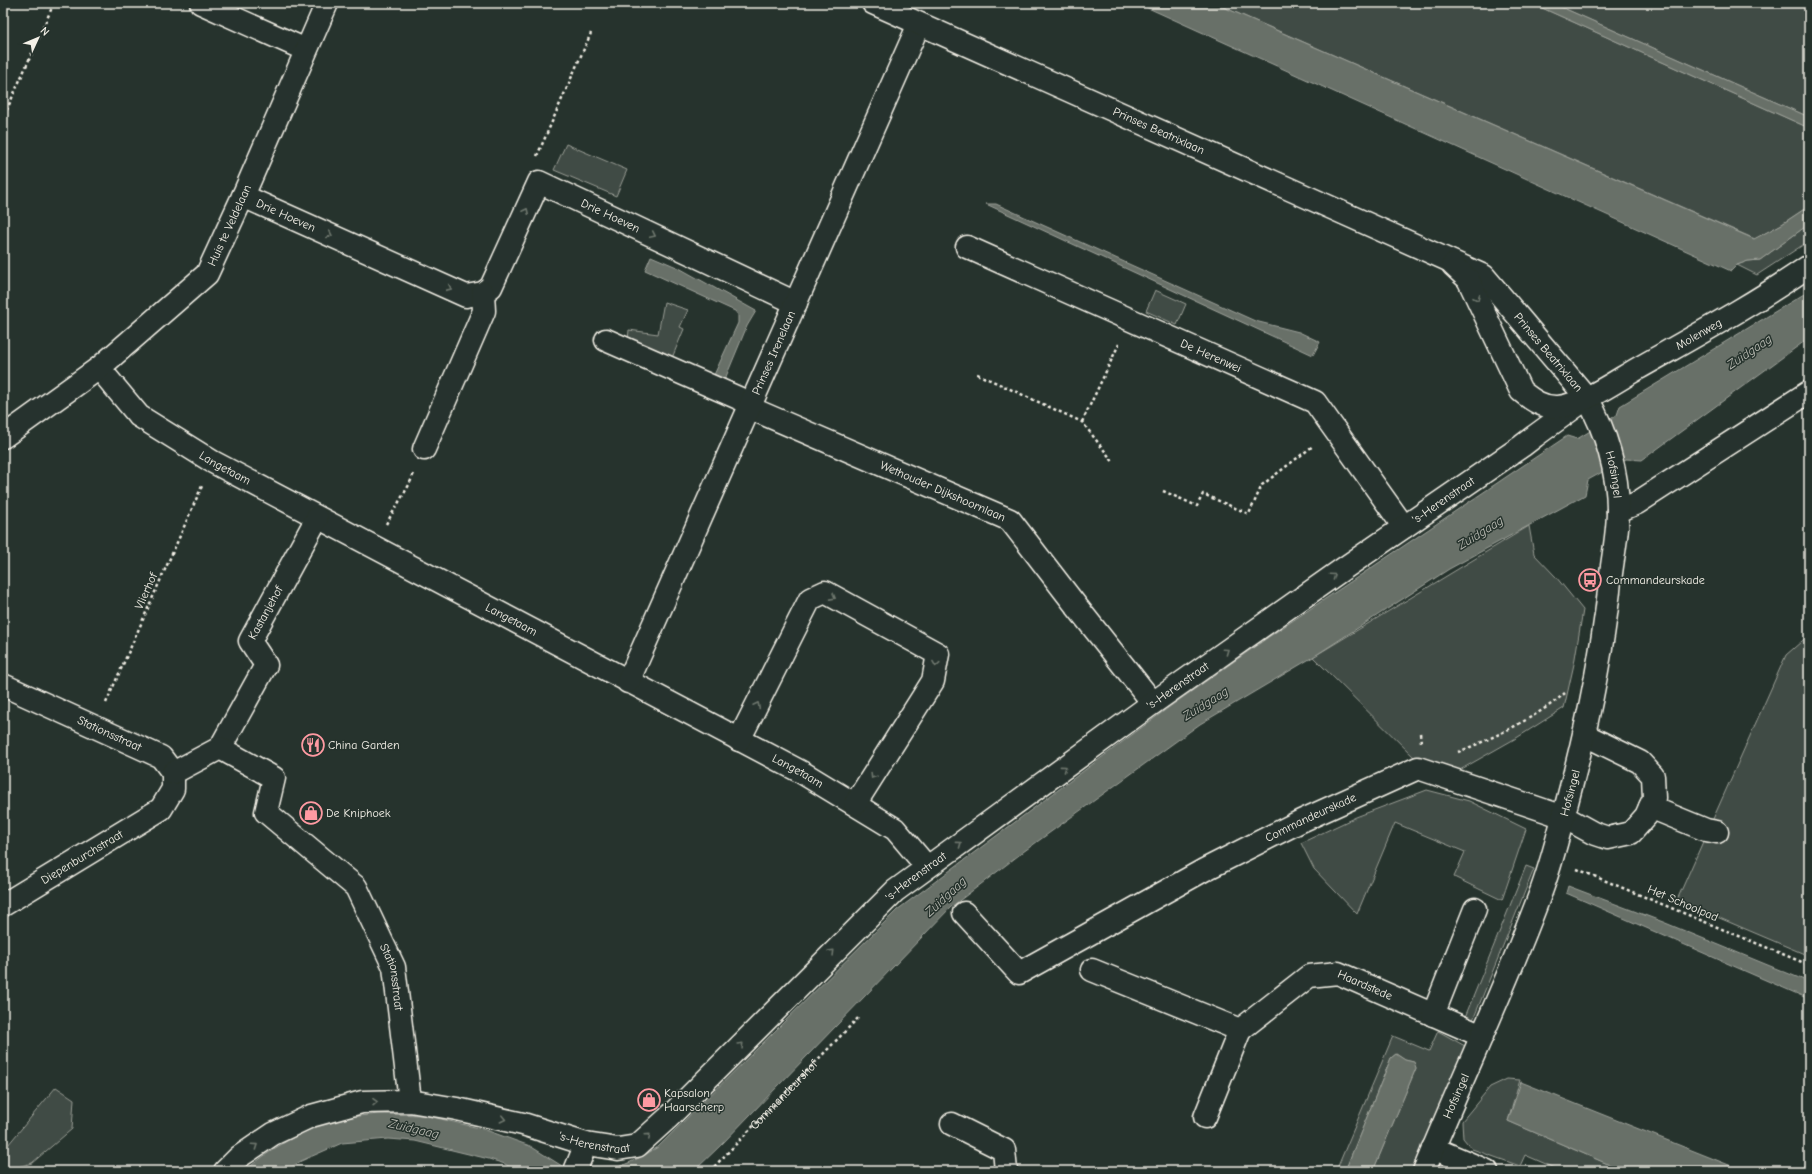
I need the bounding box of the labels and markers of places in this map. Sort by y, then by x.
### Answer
bus stop icon: Commandeurskade [1577,567,1603,593]
place label: Commandeurskade [1606,573,1705,587]
restaurant icon: China Garden [300,732,326,758]
place label: China Garden [328,738,400,752]
shop icon: De Kniphoek [298,800,324,826]
place label: De Kniphoek [326,806,391,820]
place label: Kapsalon Haarscherp [664,1086,724,1114]
shop icon: Kapsalon Haarscherp [636,1087,662,1113]

